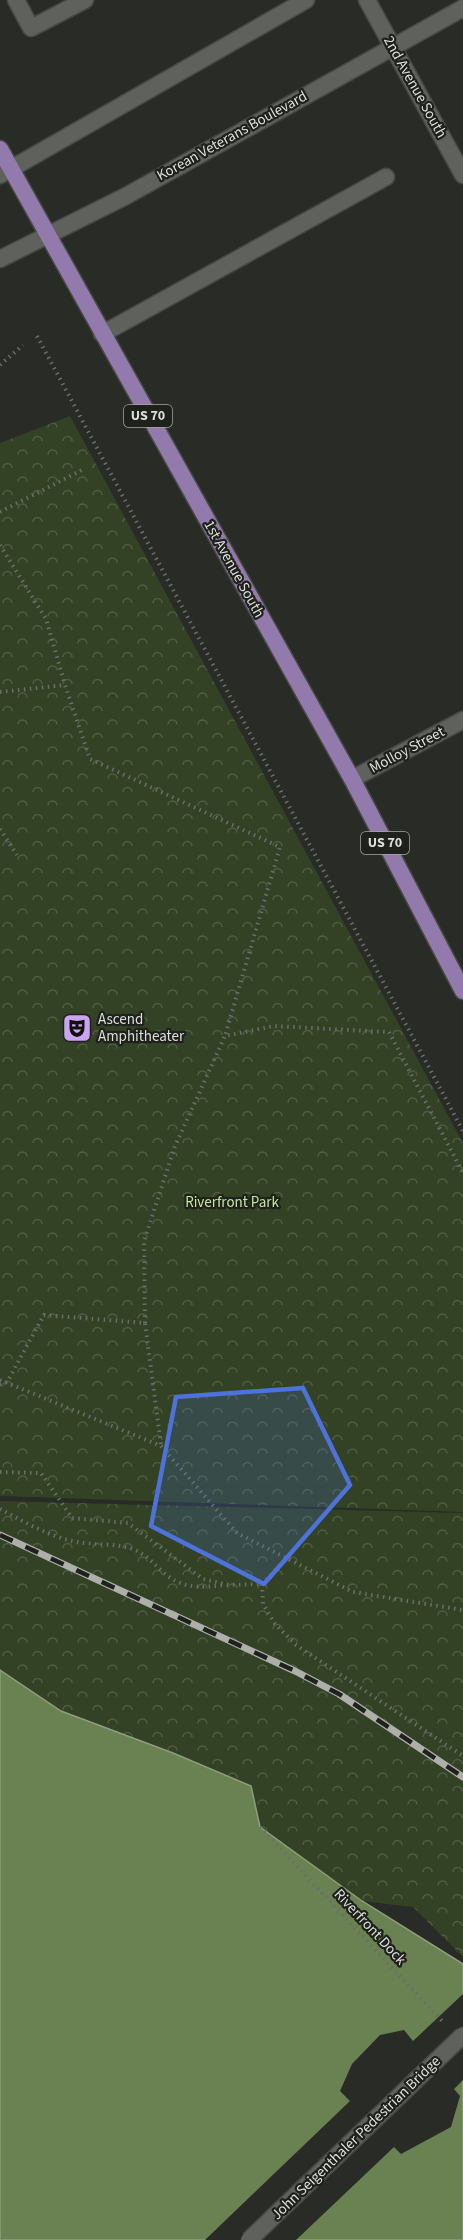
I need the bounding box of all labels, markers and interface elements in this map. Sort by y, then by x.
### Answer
street label: 2nd Avenue South [378,32,452,142]
street label: Korean Veterans Boulevard [153,86,311,186]
road number: US 70 [124,405,172,427]
street label: 1st Avenue South [199,517,269,621]
street label: Molloy Street [366,721,448,779]
road number: US 70 [361,832,409,854]
place label: Ascend Amphitheater [98,1009,185,1047]
theatre icon: Ascend Amphitheater [61,1012,93,1044]
park label: Riverfront Park [185,1192,279,1213]
street label: Riverfront Dock [329,1884,411,1970]
street label: John Seigenthaler Pedestrian Bridge [267,2051,445,2225]

